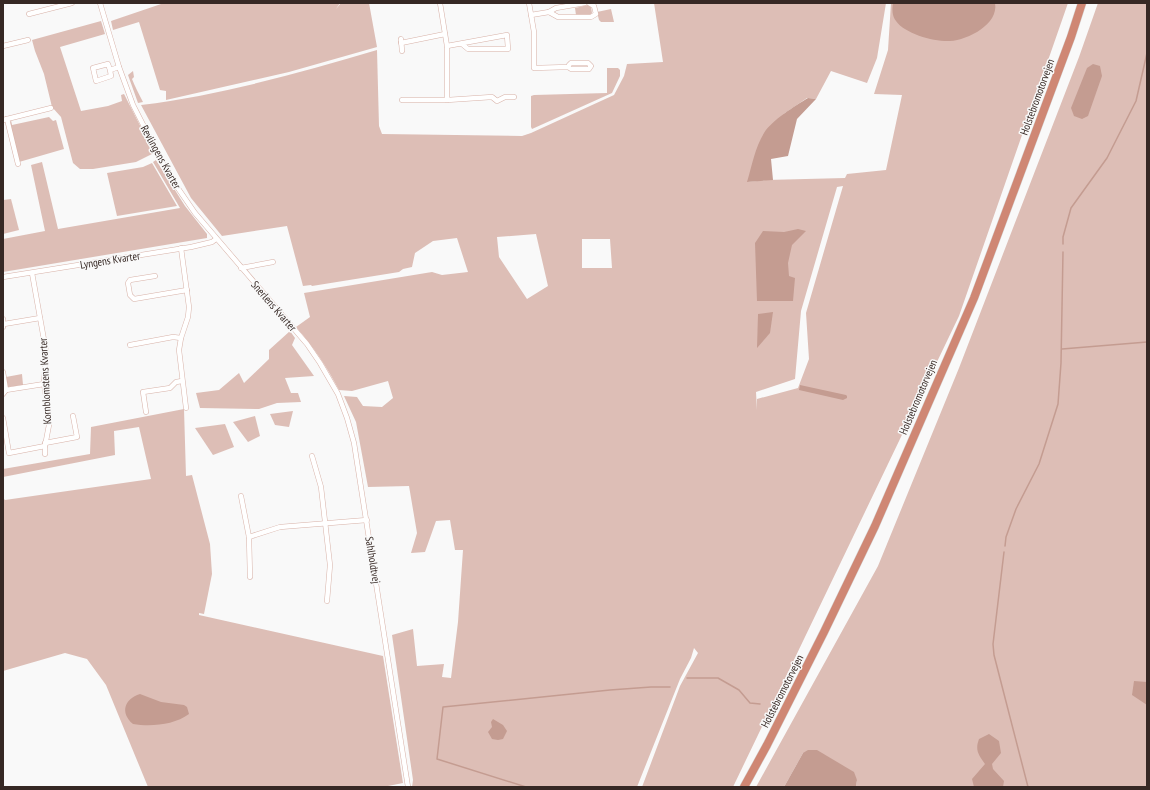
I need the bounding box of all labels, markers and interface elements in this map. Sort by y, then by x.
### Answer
street label: Holstebromotorvejen [1017,57,1057,137]
street label: Revlingens Kvarter [138,123,184,191]
street label: Lyngens Kvarter [79,248,141,272]
street label: Snerlens Kvarter [248,278,300,334]
street label: Kornblomstens Kvarter [36,338,54,424]
street label: Holstebromotorvejen [896,357,940,437]
street label: Sahlholdtvej [362,535,384,585]
street label: Holstebromotorvejen [758,652,806,730]

